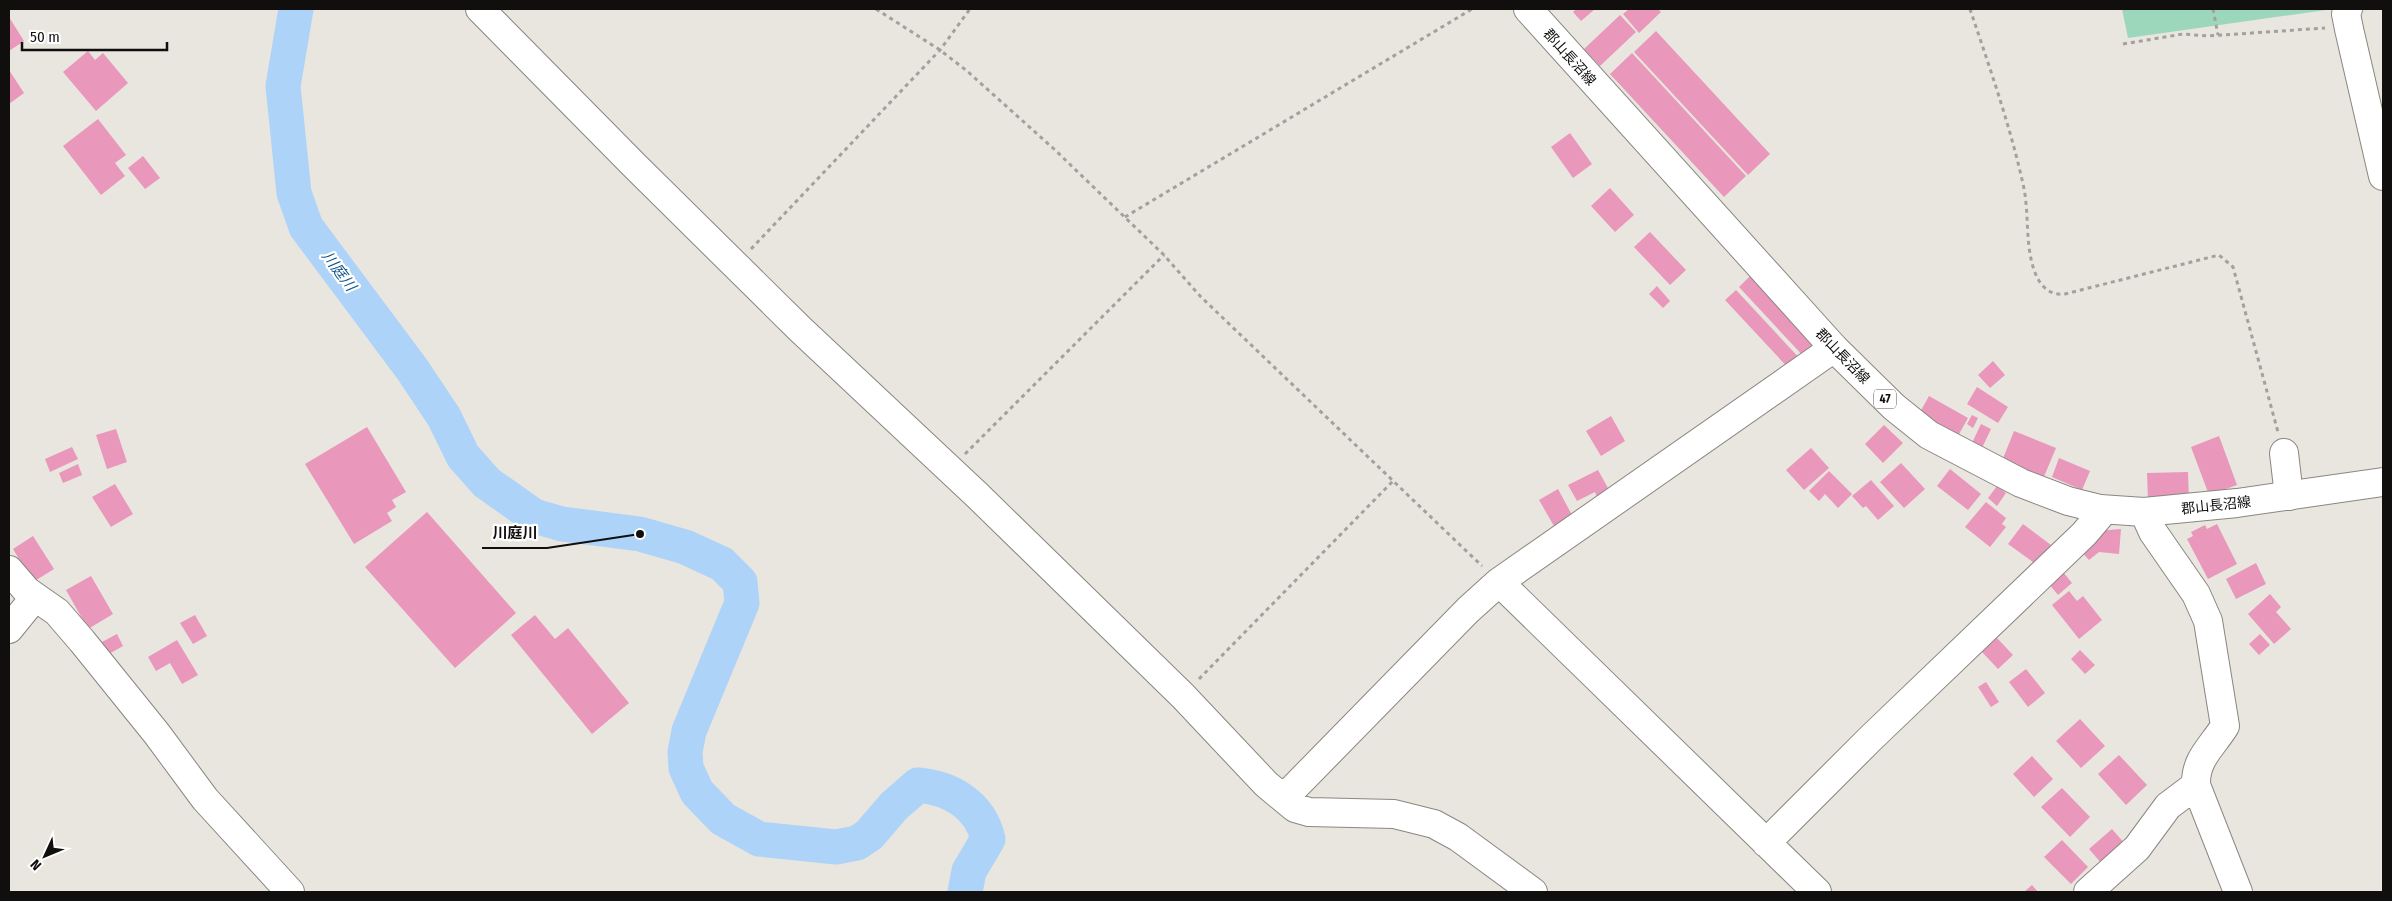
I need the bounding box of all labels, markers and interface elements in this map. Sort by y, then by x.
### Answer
scale bar [22,20,168,52]
street label: 郡山長沼線 [1540,26,1599,89]
text: 50 m [30,28,60,46]
water label: 川庭川 [318,248,361,296]
street label: 郡山長沼線 [1812,325,1873,387]
road number: 47 [1874,389,1896,408]
street label: 郡山長沼線 [2180,493,2252,518]
callout: 川庭川 [482,518,547,548]
text: 川庭川 [492,524,538,542]
north arrow [20,831,70,881]
text: N [27,856,45,874]

